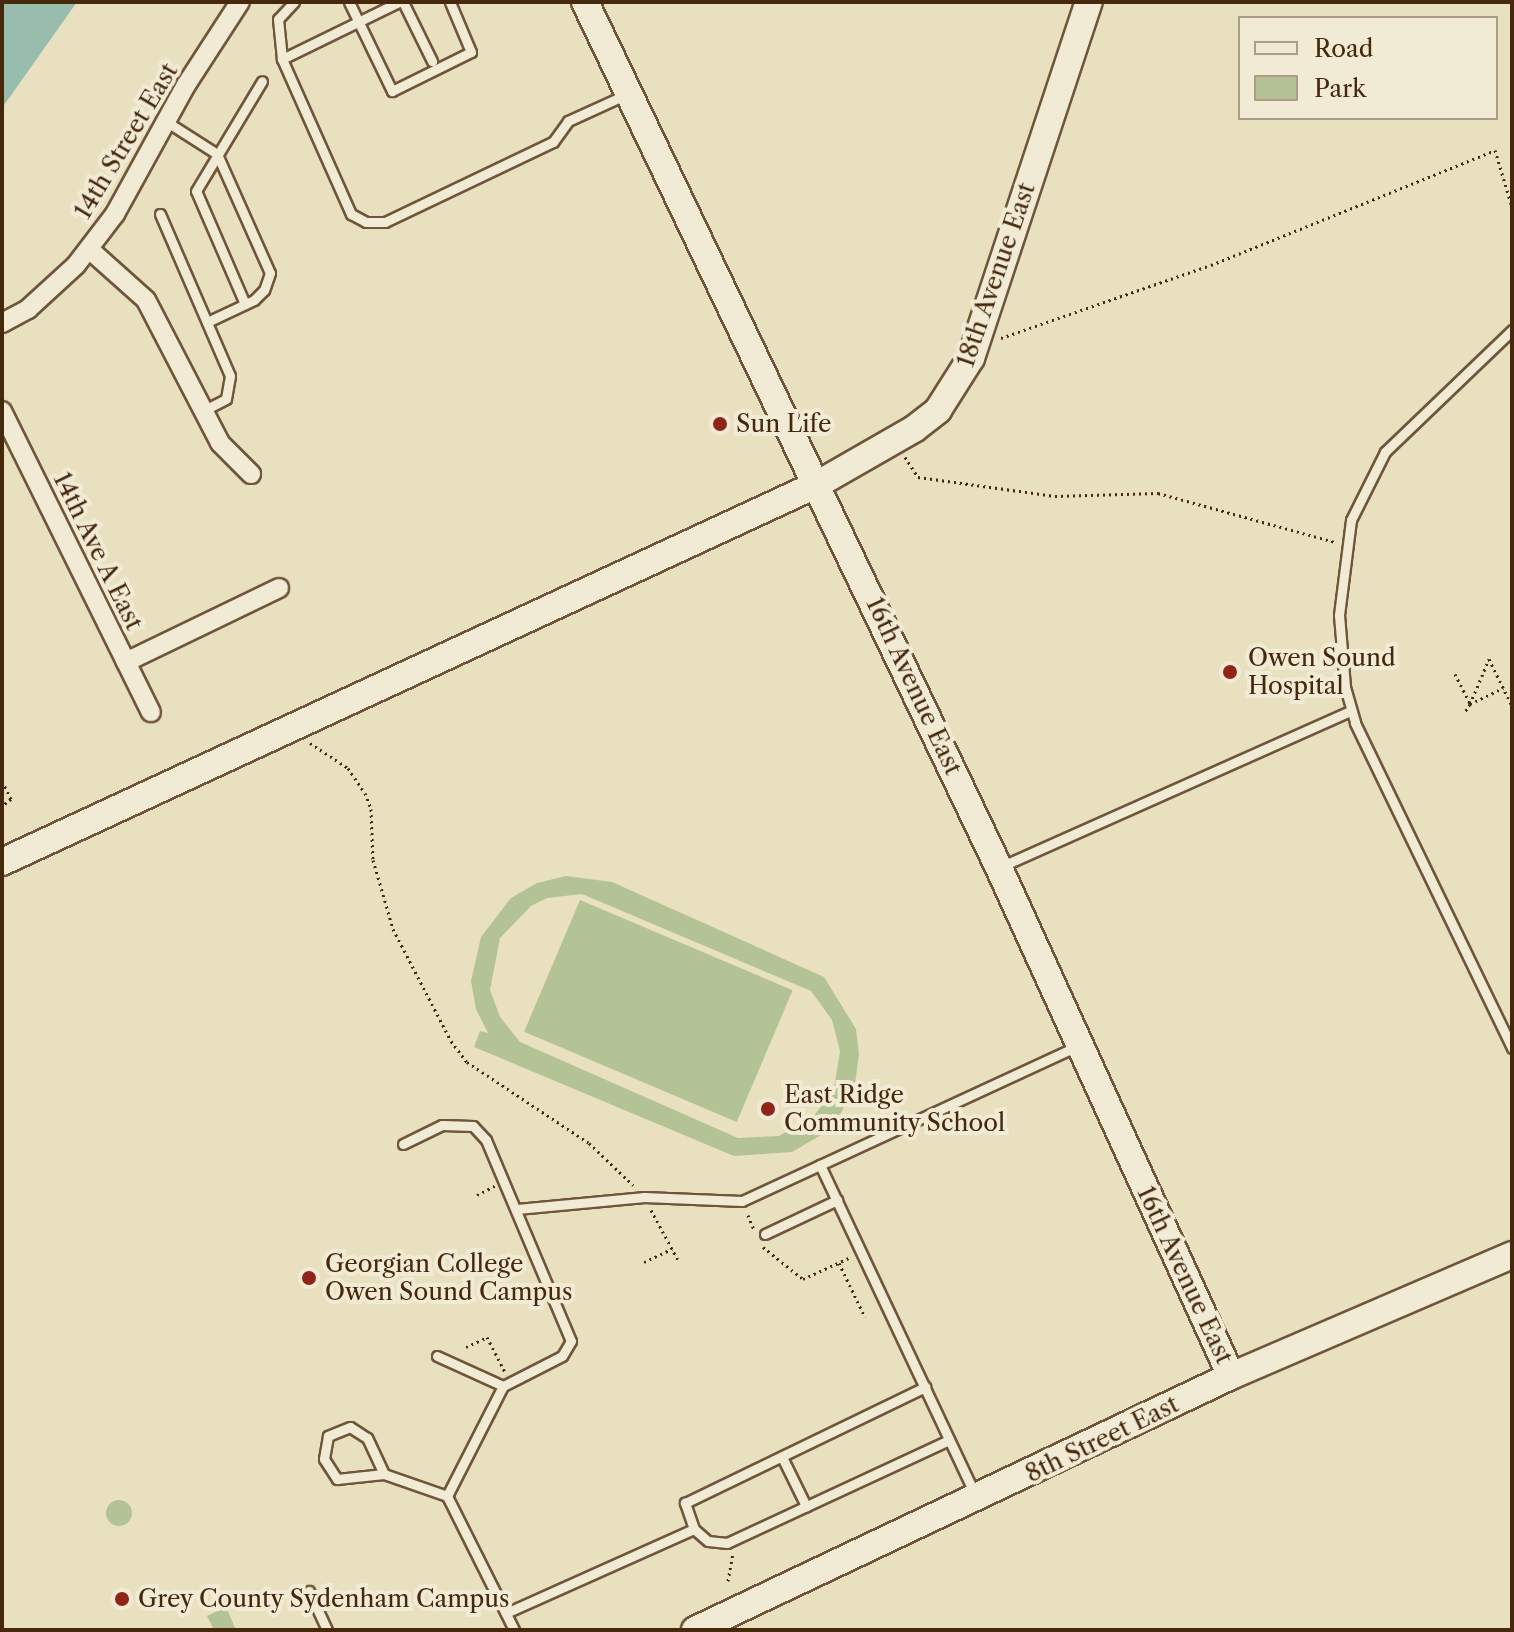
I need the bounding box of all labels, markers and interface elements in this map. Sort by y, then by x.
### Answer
legend [1238,16,1498,120]
text: Road [1314,34,1373,63]
street label: 14th Street East [68,58,184,224]
text: Park [1314,74,1366,103]
street label: 18th Avenue East [951,179,1041,371]
place label: Sun Life [736,410,831,438]
marker: Sun Life [711,415,729,433]
street label: 14th Ave A East [47,466,149,636]
street label: 16th Avenue East [860,592,968,780]
place label: Owen Sound Hospital [1248,644,1396,700]
marker: Owen Sound Hospital [1219,661,1241,683]
place label: East Ridge Community School [784,1081,1006,1137]
marker: East Ridge Community School [759,1100,777,1118]
street label: 16th Avenue East [1131,1181,1239,1369]
place label: Georgian College Owen Sound Campus [325,1250,573,1306]
marker: Georgian College Owen Sound Campus [300,1269,318,1287]
street label: 8th Street East [1021,1390,1183,1488]
place label: Grey County Sydenham Campus [138,1585,511,1613]
marker: Grey County Sydenham Campus [113,1590,131,1608]

